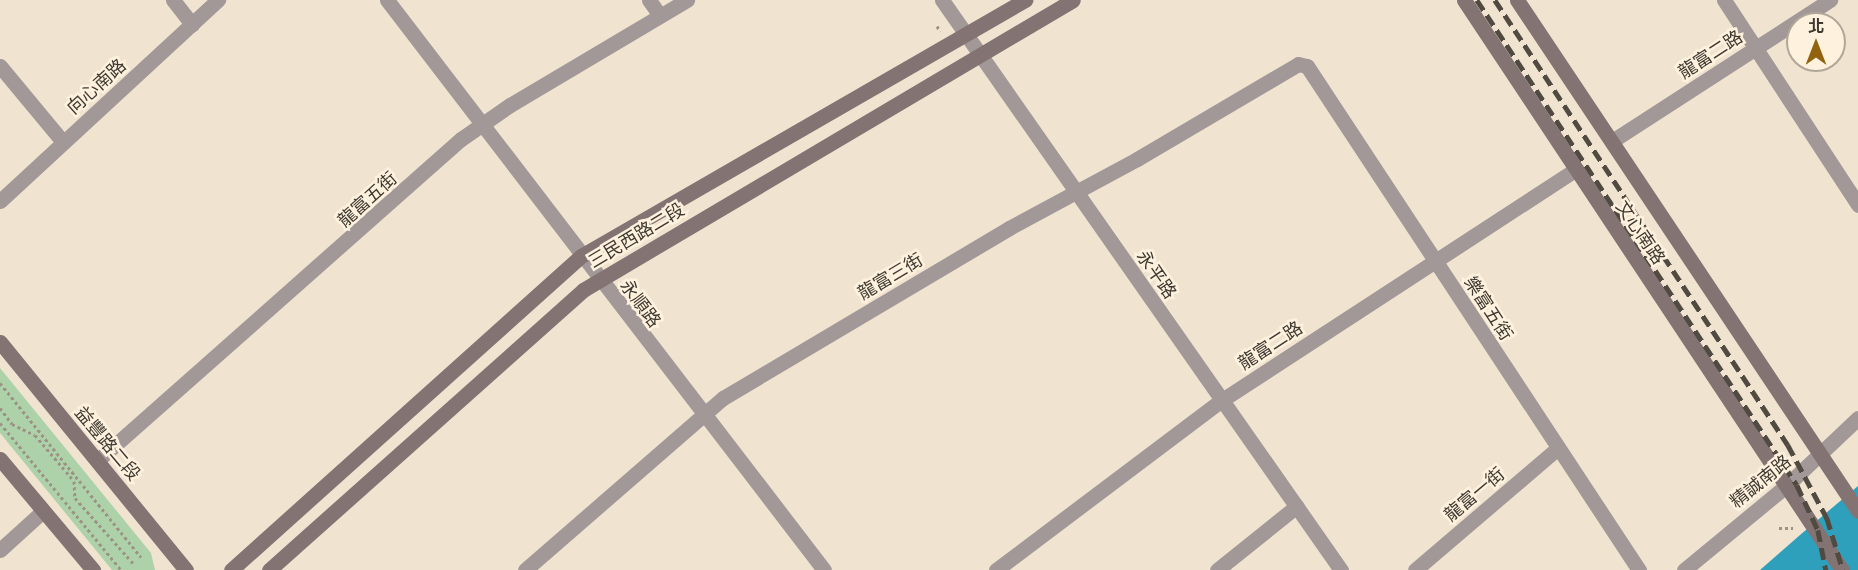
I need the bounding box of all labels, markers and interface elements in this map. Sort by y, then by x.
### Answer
north arrow [1786,12,1846,72]
text: 北 [1808,15,1824,37]
street label: 龍富二路 [1674,25,1746,83]
street label: 向心南路 [62,54,130,118]
street label: 龍富五街 [333,167,401,231]
street label: 文心南路 [1612,196,1670,268]
street label: 三民西路二段 [584,198,688,272]
street label: 永平路 [1133,246,1181,302]
street label: 龍富三街 [854,248,926,304]
street label: 樂富五街 [1460,272,1518,344]
street label: 永順路 [616,275,666,331]
street label: 龍富二路 [1234,316,1306,374]
street label: 益豐路二段 [71,402,145,484]
street label: 精誠南路 [1725,450,1795,512]
street label: 龍富一街 [1439,463,1509,525]

